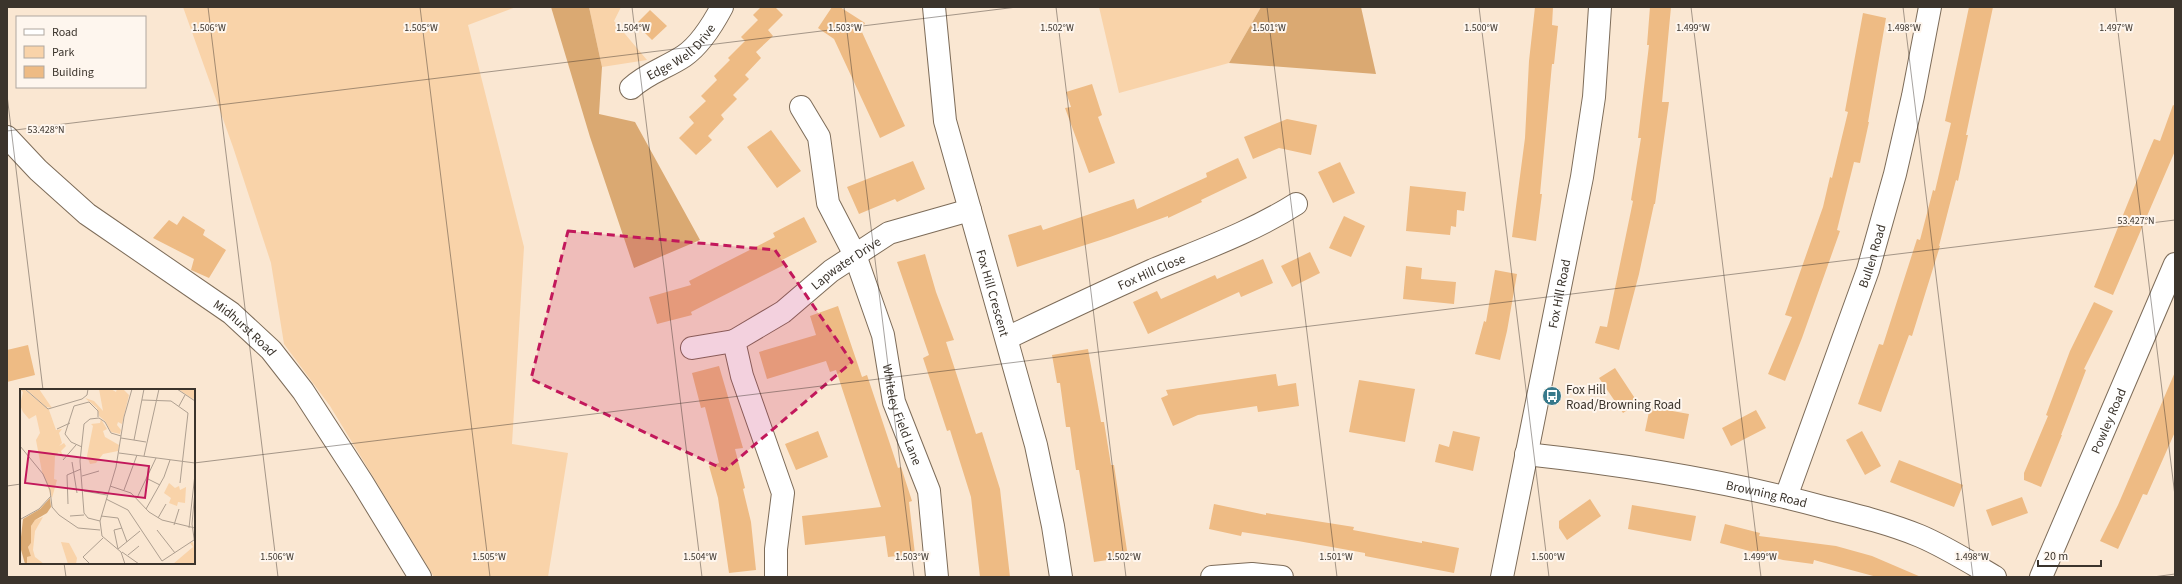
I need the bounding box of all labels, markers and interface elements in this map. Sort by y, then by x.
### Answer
legend [16,16,146,88]
text: 1.506°W [192,21,226,35]
text: 1.505°W [404,21,438,35]
text: 1.504°W [616,21,650,35]
street label: Edge Well Drive [643,21,720,85]
text: 1.503°W [828,21,862,35]
text: 1.502°W [1040,21,1074,35]
text: 1.501°W [1252,21,1286,35]
text: 1.500°W [1464,21,1498,35]
text: 1.499°W [1676,21,1710,35]
text: 1.498°W [1887,21,1921,35]
text: 1.497°W [2099,21,2133,35]
text: Road [52,24,78,41]
text: Park [52,44,74,61]
text: Building [52,64,94,81]
text: 53.428°N [27,123,65,137]
text: 53.427°N [2117,214,2155,228]
street label: Bullen Road [1854,222,1890,290]
street label: Lapwater Drive [807,233,885,294]
street label: Fox Hill Crescent [971,247,1013,339]
street label: Fox Hill Close [1115,250,1188,295]
street label: Fox Hill Road [1544,258,1575,330]
street label: Midhurst Road [210,296,280,360]
street label: Whiteley Field Lane [878,363,926,468]
place label: Fox Hill Road/Browning Road [1566,381,1681,414]
bus stop icon: Fox Hill Road/Browning Road [1541,385,1563,407]
street label: Powley Road [2087,385,2131,457]
inset map [20,389,195,564]
street label: Browning Road [1724,476,1809,512]
scale bar [2038,542,2101,568]
text: 20 m [2044,548,2068,565]
text: 1.506°W [260,550,294,564]
text: 1.505°W [472,550,506,564]
text: 1.504°W [683,550,717,564]
text: 1.503°W [895,550,929,564]
text: 1.502°W [1107,550,1141,564]
text: 1.501°W [1319,550,1353,564]
text: 1.500°W [1531,550,1565,564]
text: 1.499°W [1743,550,1777,564]
text: 1.498°W [1955,550,1989,564]

